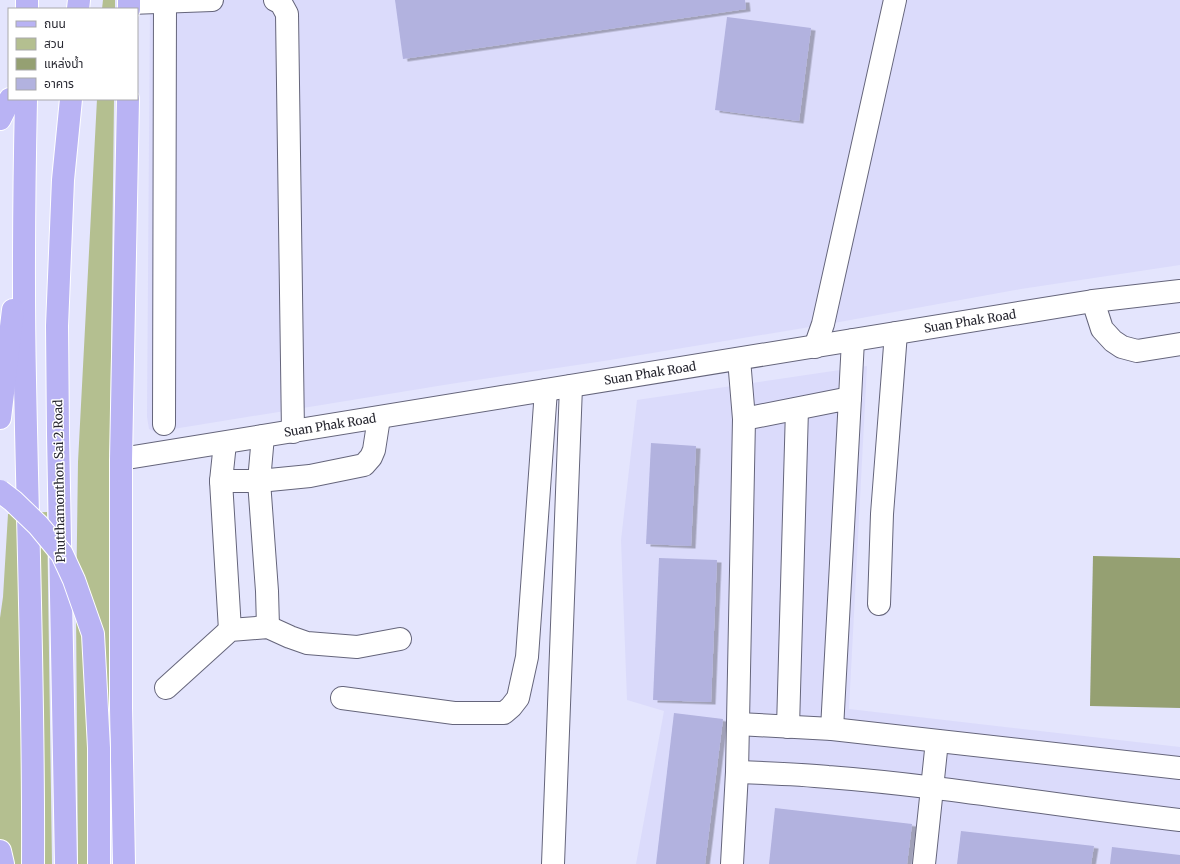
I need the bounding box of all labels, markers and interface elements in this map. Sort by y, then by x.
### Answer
legend [8,8,138,100]
text: ถนน [44,16,66,31]
text: สวน [44,36,64,51]
text: แหล่งน้ำ [44,55,83,71]
text: อาคาร [44,76,74,91]
street label: Suan Phak Road [923,306,1017,336]
street label: Suan Phak Road [603,358,697,388]
street label: Phutthamonthon Sai 2 Road [50,399,68,563]
street label: Suan Phak Road [283,410,377,440]

